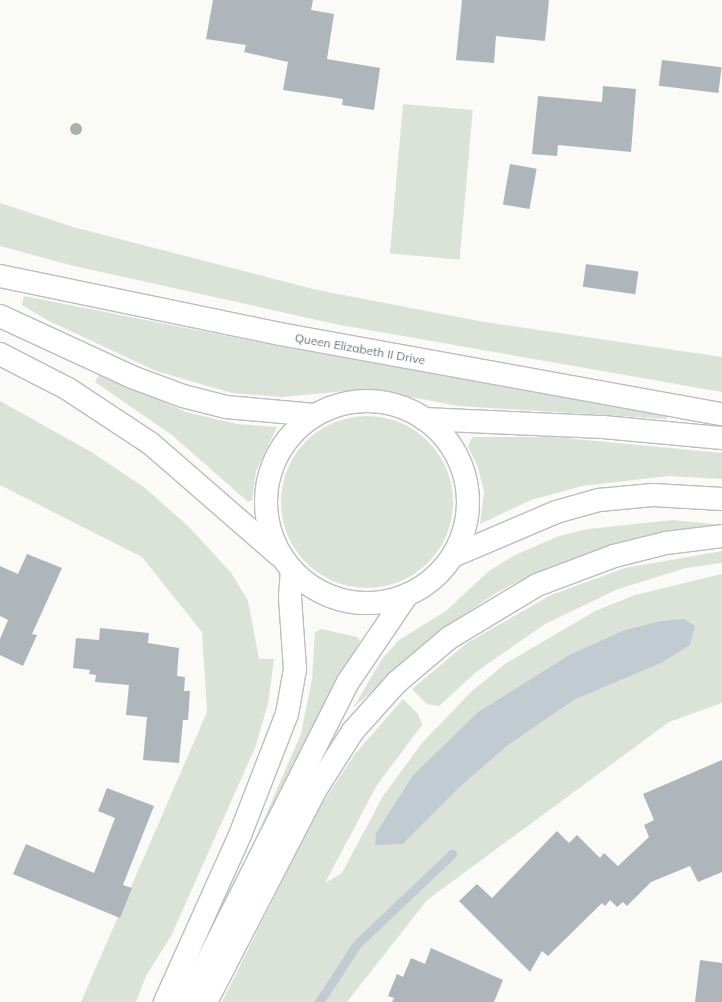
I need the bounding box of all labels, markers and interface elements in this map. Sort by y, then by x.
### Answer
street label: Queen Elizabeth II Drive [294,330,426,368]

